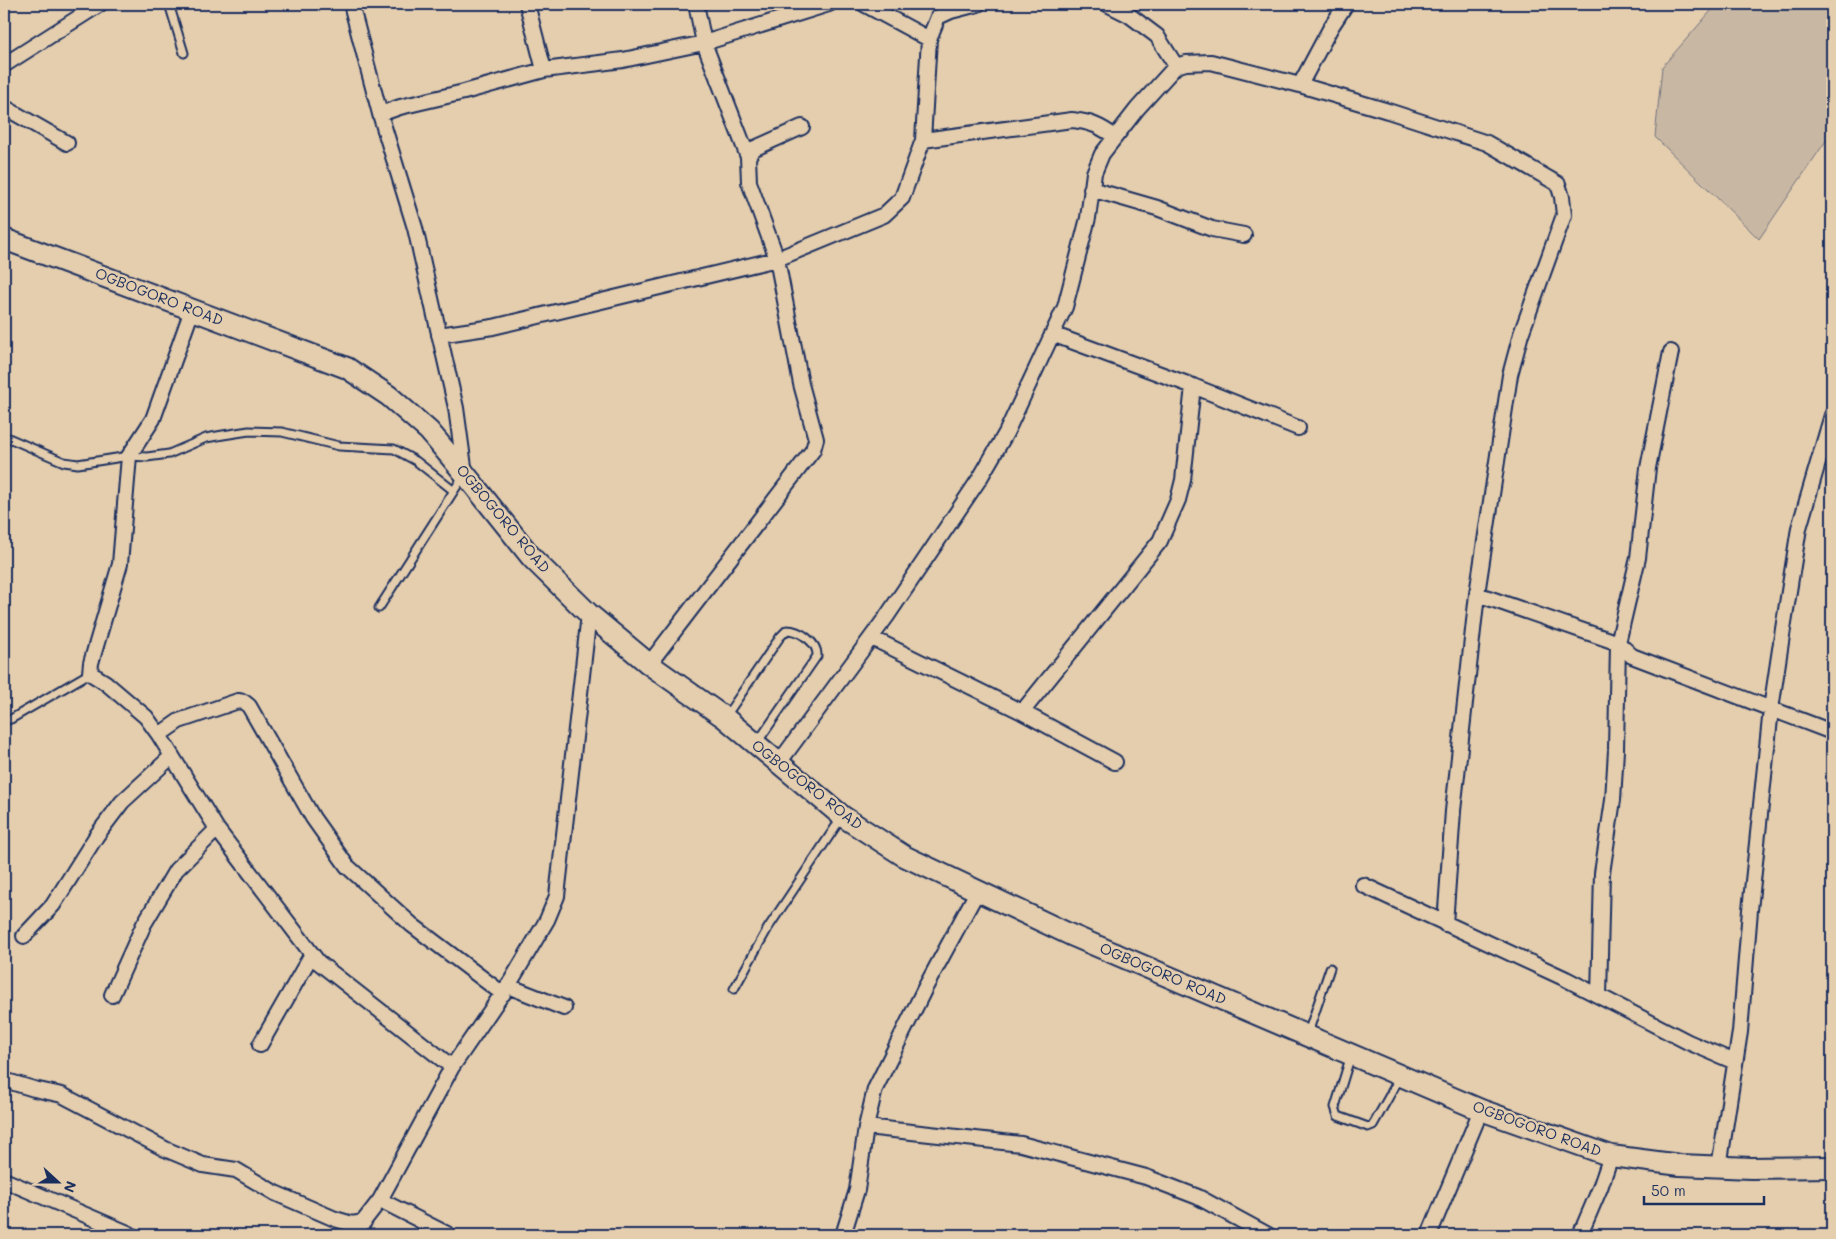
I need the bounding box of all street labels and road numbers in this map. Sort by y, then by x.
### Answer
street label: OGBOGORO ROAD [92,262,226,330]
street label: OGBOGORO ROAD [453,460,555,577]
street label: OGBOGORO ROAD [748,735,867,834]
street label: OGBOGORO ROAD [1097,937,1230,1009]
street label: OGBOGORO ROAD [1470,1095,1605,1161]

